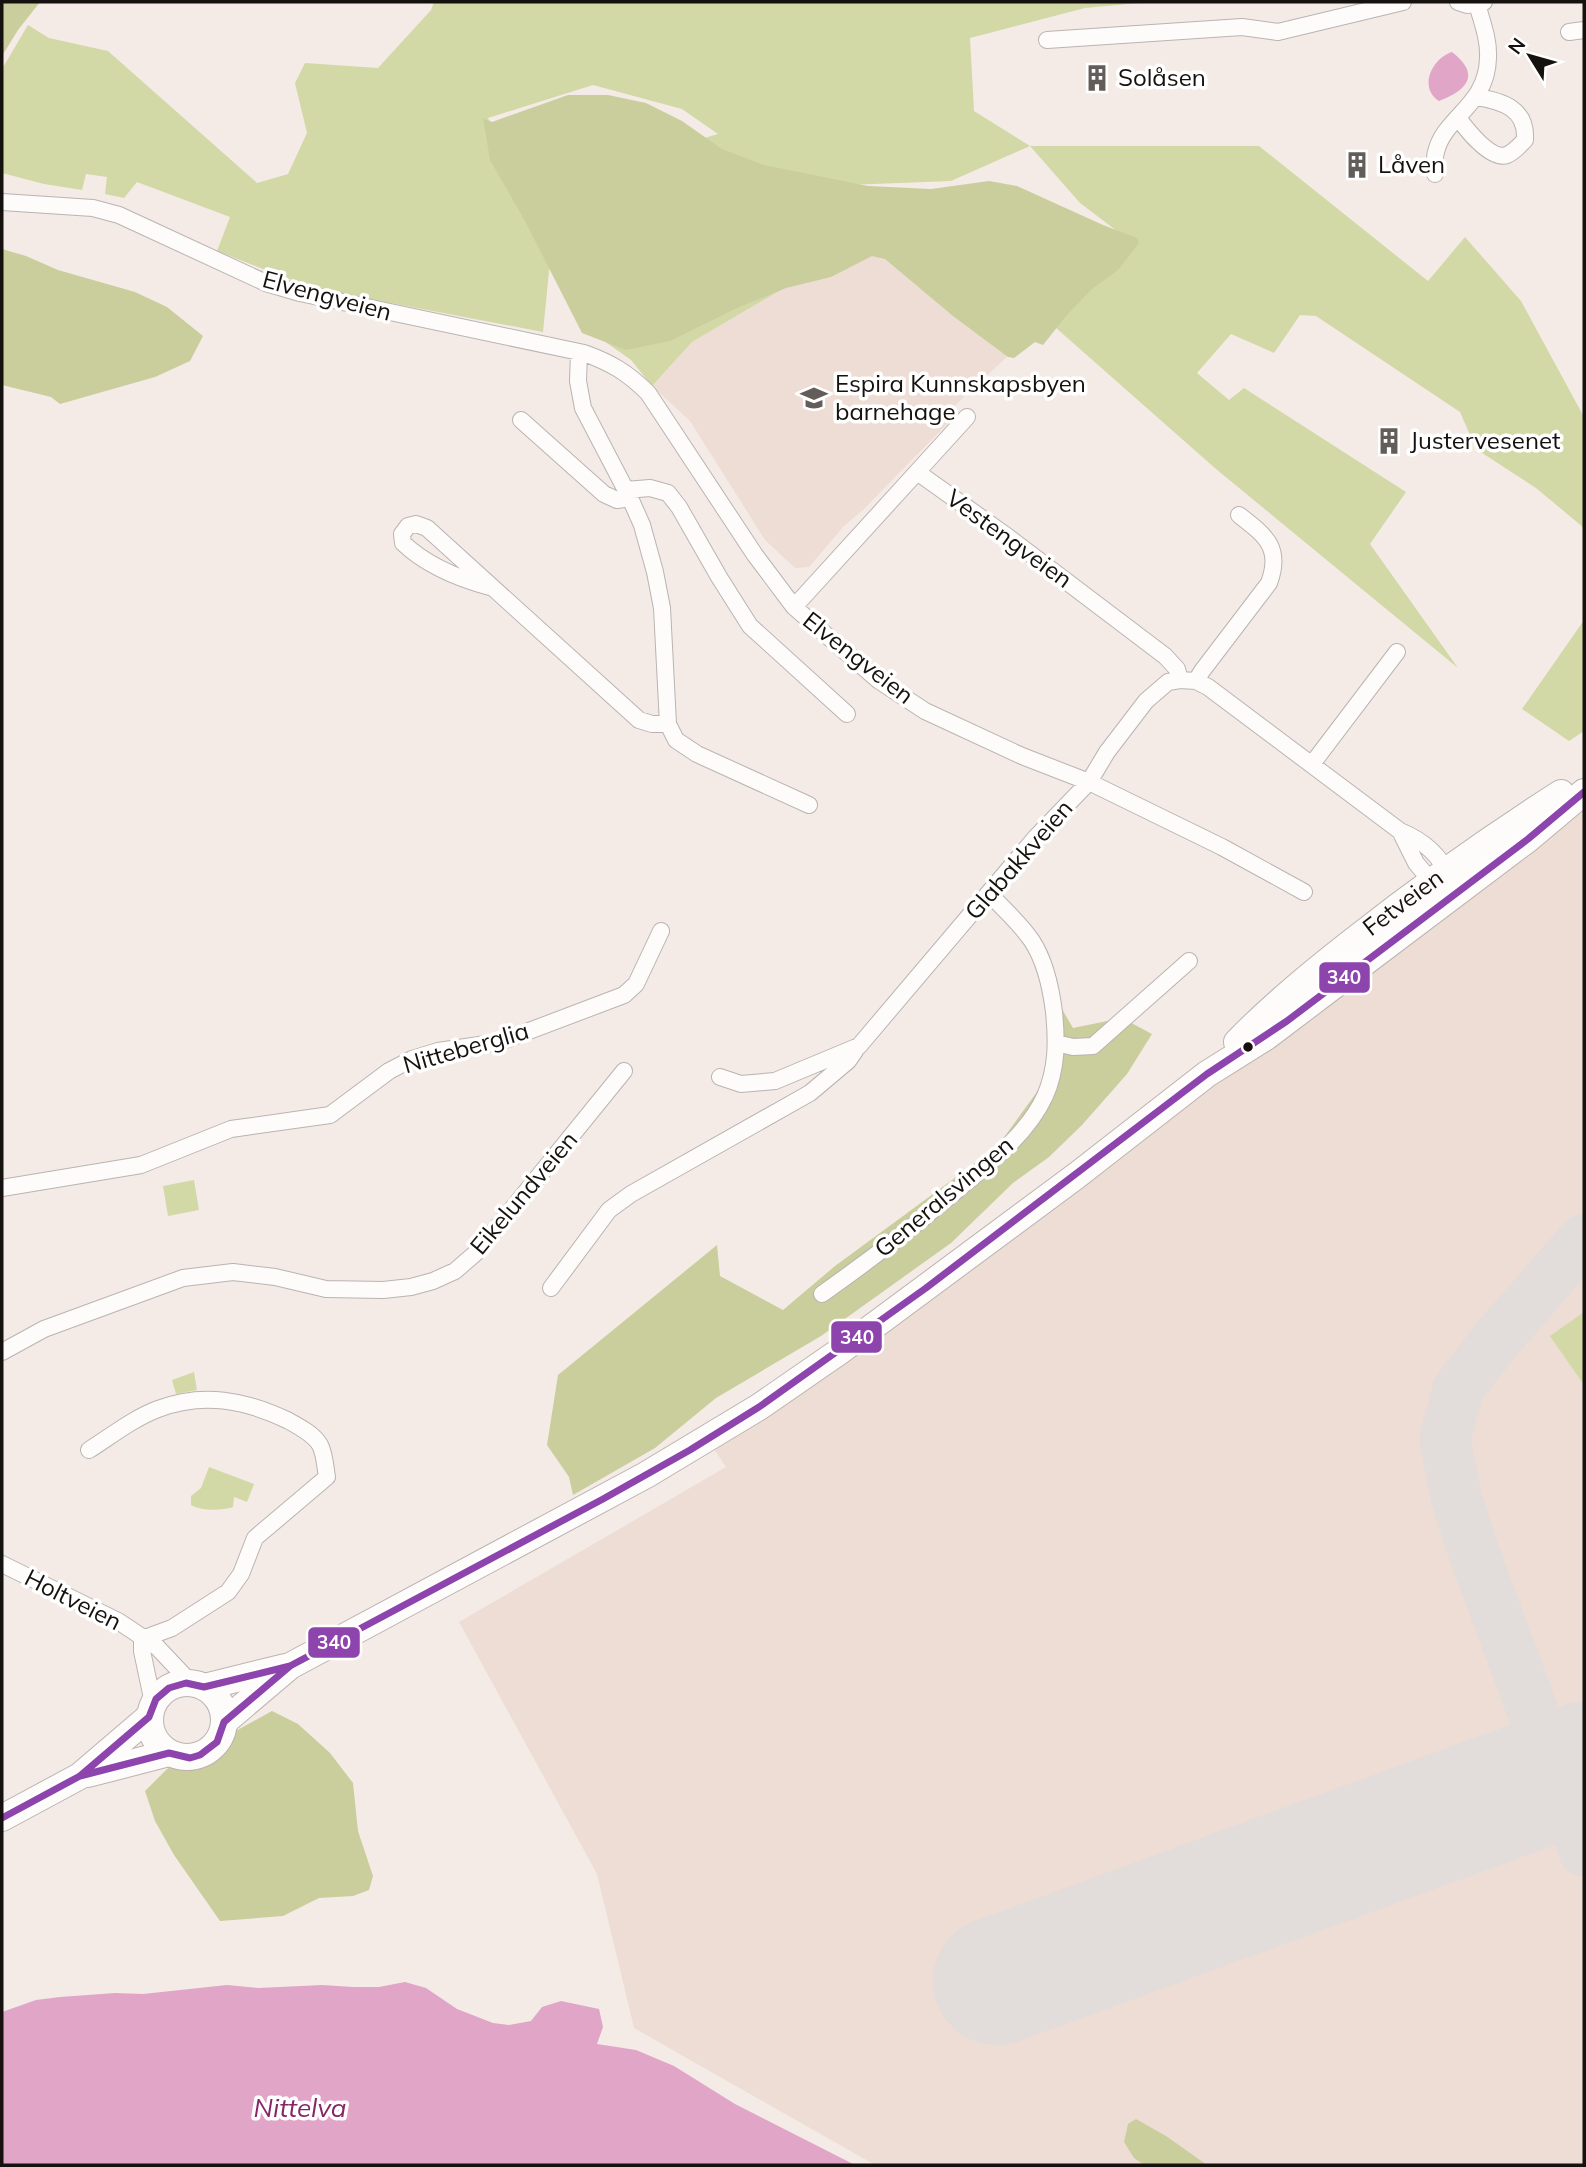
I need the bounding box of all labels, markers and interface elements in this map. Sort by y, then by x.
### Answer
north arrow [1495,21,1565,91]
text: N [1503,33,1530,59]
place label: Solåsen [1118,62,1206,92]
building icon: Solåsen [1082,63,1112,93]
place label: Låven [1378,149,1445,179]
building icon: Låven [1342,150,1372,180]
street label: Elvengveien [259,263,395,327]
place label: Espira Kunnskapsbyen barnehage [835,368,1086,426]
school or university icon: Espira Kunnskapsbyen barnehage [799,383,829,413]
place label: Justervesenet [1410,425,1560,455]
building icon: Justervesenet [1374,426,1404,456]
street label: Vestengveien [941,482,1078,594]
street label: Elvengveien [797,605,920,710]
street label: Glabakkveien [958,793,1079,926]
street label: Fetveien [1356,862,1449,942]
line badge: 340 [1318,961,1371,994]
text: 340 [1327,965,1361,989]
street label: Nitteberglia [399,1015,532,1079]
unlabelled marker [1241,1040,1255,1054]
street label: Eikelundveien [463,1125,583,1260]
street label: Generalsvingen [868,1129,1019,1263]
line badge: 340 [830,1320,883,1354]
text: 340 [840,1325,874,1349]
street label: Holtveien [20,1562,127,1636]
line badge: 340 [307,1626,361,1659]
text: 340 [317,1630,351,1654]
water label: Nittelva [254,2091,346,2124]

